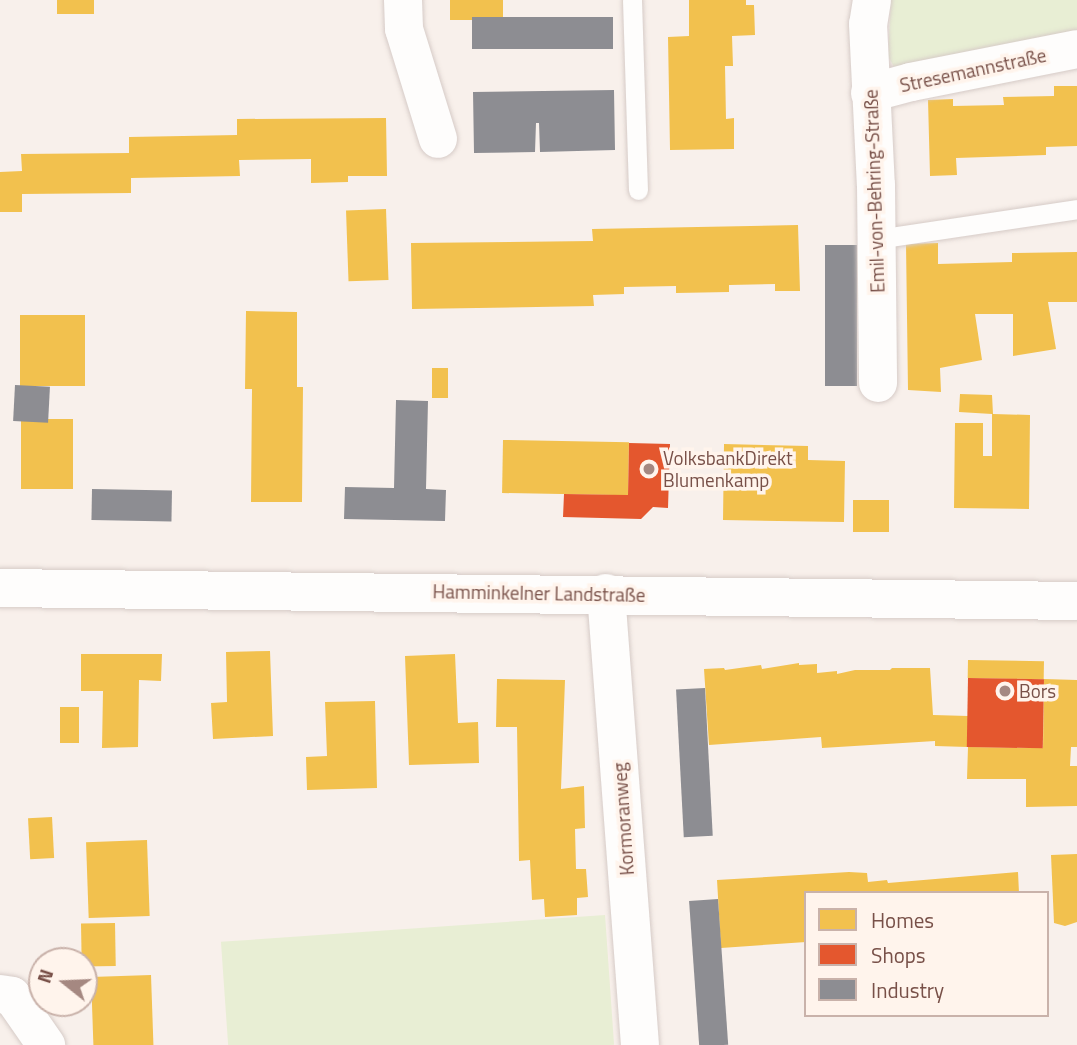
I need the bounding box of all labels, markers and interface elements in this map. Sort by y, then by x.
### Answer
street label: Stresemannstraße [898,43,1048,97]
street label: Emil-von-Behring-Straße [859,89,889,293]
place label: VolksbankDirekt Blumenkamp [663,447,793,491]
marker: VolksbankDirekt Blumenkamp [641,461,657,477]
street label: Hamminkelner Landstraße [432,580,646,606]
place label: Bors [1019,680,1056,702]
marker: Bors [997,683,1013,699]
street label: Kormoranweg [608,762,638,876]
legend [804,891,1049,1017]
text: Homes [871,904,934,936]
text: Shops [871,939,926,971]
north arrow [28,947,98,1017]
text: N [29,965,60,987]
text: Industry [871,974,944,1006]

